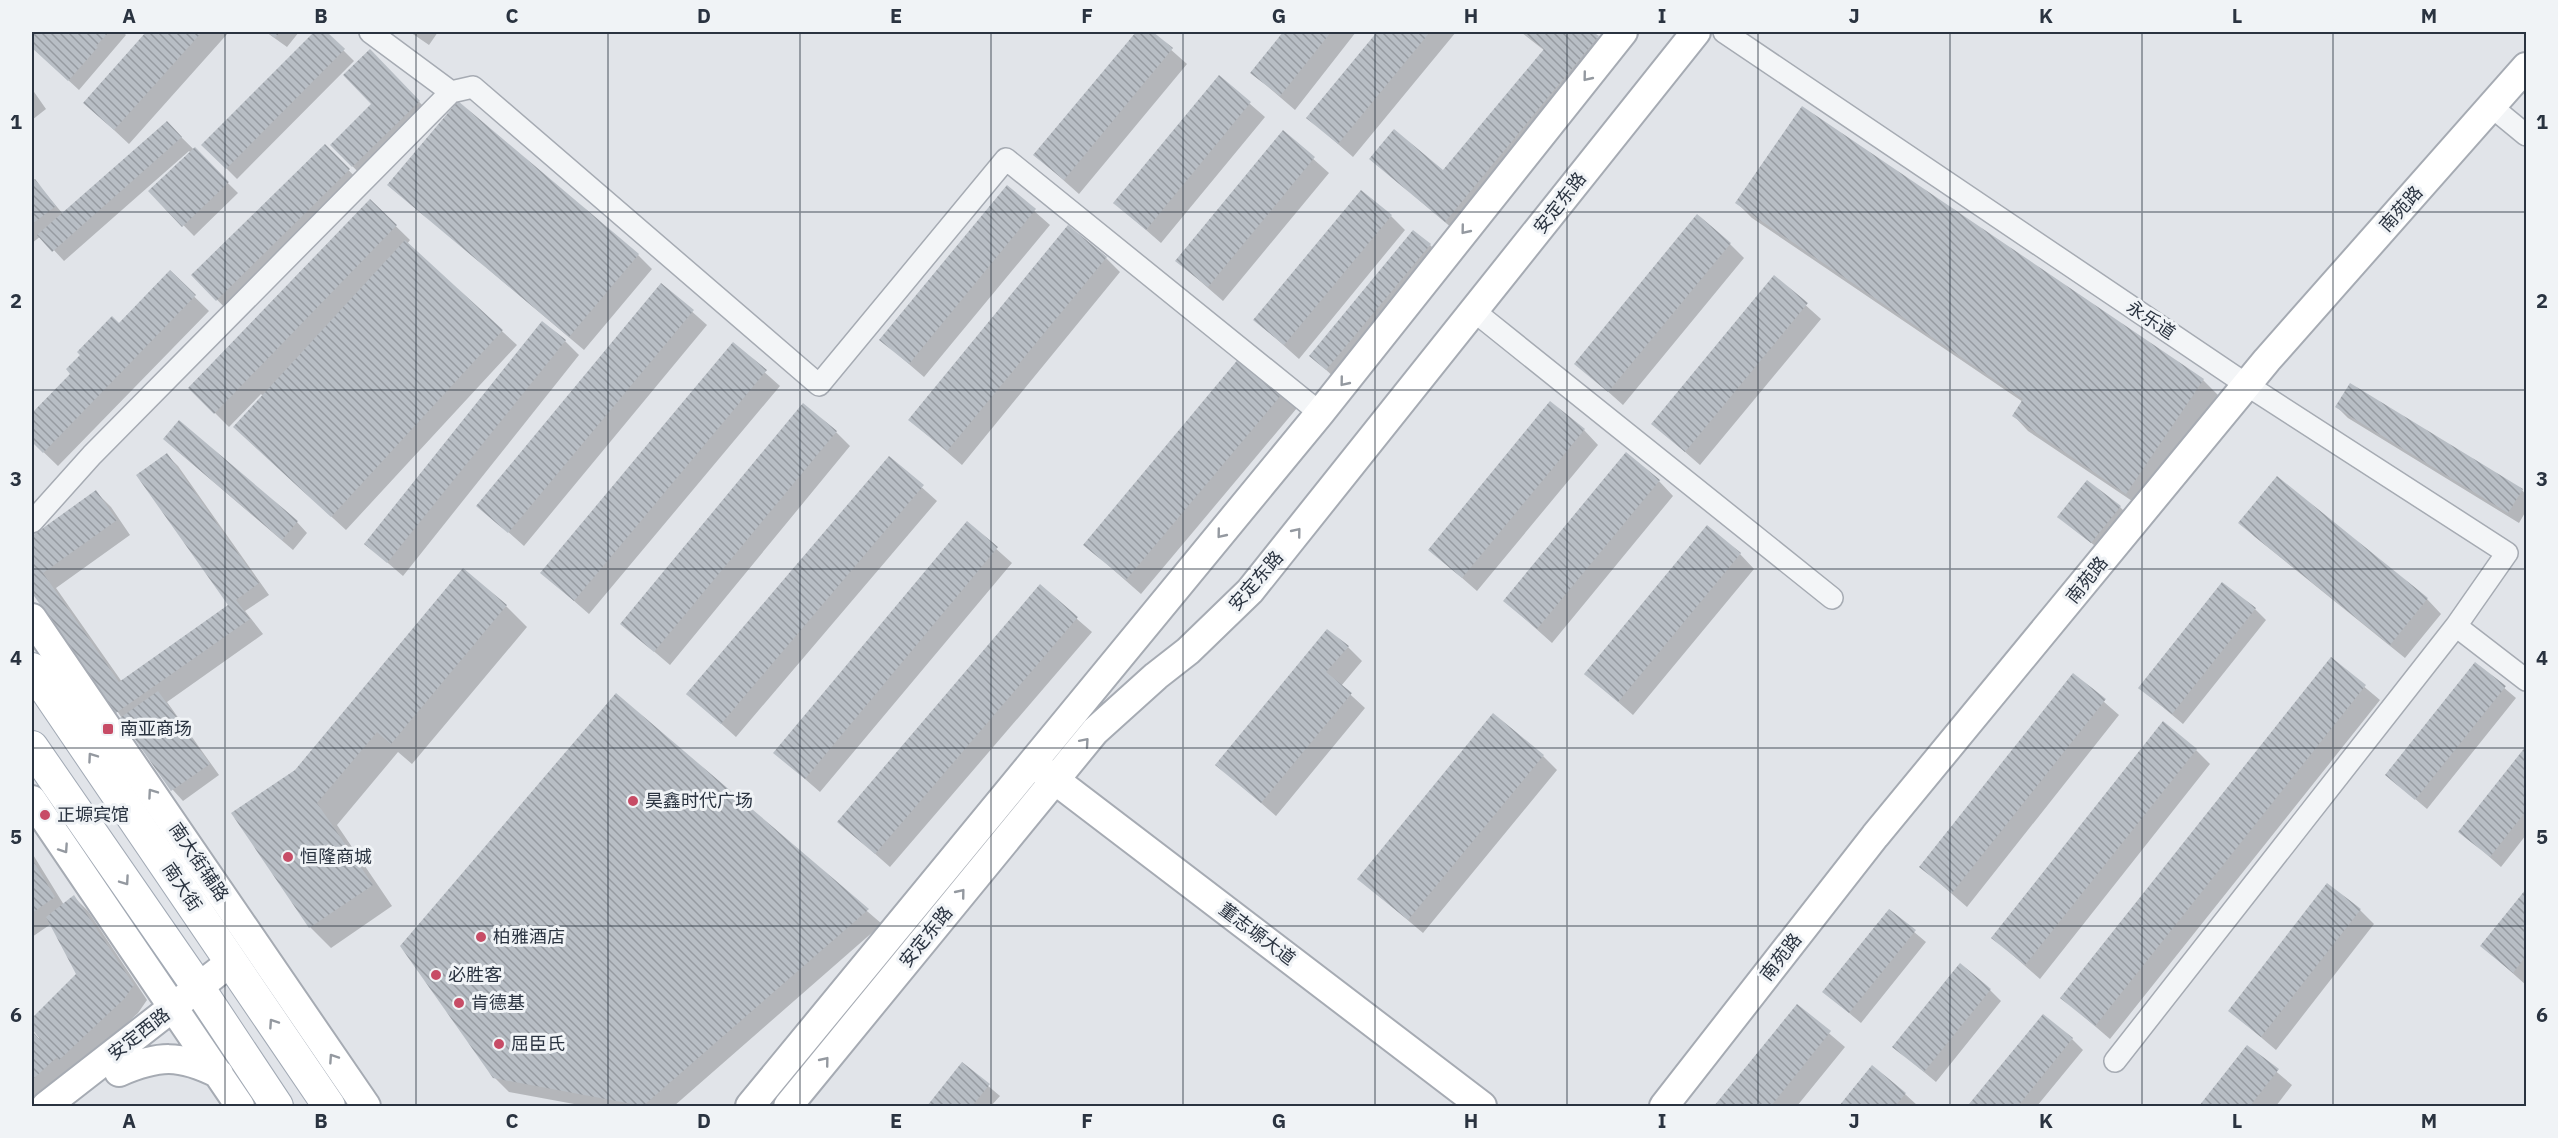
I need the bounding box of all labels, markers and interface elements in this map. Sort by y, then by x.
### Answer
text: A [122,2,136,29]
text: B [314,2,328,29]
text: C [505,2,519,29]
text: D [697,2,711,29]
text: E [890,2,902,29]
text: F [1081,2,1093,29]
text: G [1272,2,1286,29]
text: H [1464,2,1478,29]
text: I [1658,2,1666,29]
text: J [1848,2,1860,29]
text: K [2039,2,2053,29]
text: L [2232,2,2242,29]
text: M [2421,2,2437,29]
one-way arrow [1583,70,1594,81]
text: 1 [10,108,22,135]
text: 1 [2536,108,2548,135]
street label: 安定东路 [1528,167,1591,238]
street label: 南苑路 [2374,181,2427,236]
one-way arrow [1462,223,1473,234]
text: 2 [10,287,22,314]
text: 2 [2536,287,2548,314]
street label: 永乐道 [2122,295,2180,344]
one-way arrow [1341,376,1352,387]
text: 3 [10,465,22,492]
text: 3 [2536,465,2548,492]
one-way arrow [1217,527,1228,538]
one-way arrow [1290,528,1301,539]
street label: 安定东路 [1223,546,1288,615]
street label: 南苑路 [2061,551,2113,608]
text: 4 [10,644,22,671]
text: 4 [2536,644,2548,671]
place label: 南亚商场 [120,717,192,740]
marker: 南亚商场 [101,722,115,736]
one-way arrow [1078,738,1089,749]
one-way arrow [88,753,99,764]
one-way arrow [148,789,159,800]
place label: 昊鑫时代广场 [645,789,753,812]
marker: 昊鑫时代广场 [626,794,640,808]
place label: 正塬宾馆 [57,803,129,826]
marker: 正塬宾馆 [38,808,52,822]
street label: 南大街辅路 [165,819,233,905]
text: 5 [10,823,22,850]
text: 5 [2536,823,2548,850]
one-way arrow [57,842,68,853]
place label: 恒隆商城 [300,845,372,868]
marker: 恒隆商城 [281,850,295,864]
street label: 南大街 [158,859,206,915]
one-way arrow [118,874,129,885]
one-way arrow [954,889,965,900]
street label: 董志塬大道 [1214,897,1300,970]
street label: 安定东路 [894,901,957,972]
place label: 柏雅酒店 [493,925,565,948]
street label: 南苑路 [1755,928,1806,985]
marker: 柏雅酒店 [474,930,488,944]
place label: 必胜客 [448,963,502,986]
marker: 必胜客 [429,968,443,982]
place label: 肯德基 [471,991,525,1014]
marker: 肯德基 [452,996,466,1010]
text: 6 [10,1001,22,1028]
text: 6 [2536,1001,2548,1028]
street label: 安定西路 [103,1002,174,1065]
one-way arrow [269,1019,280,1030]
place label: 屈臣氏 [511,1032,565,1055]
marker: 屈臣氏 [492,1037,506,1051]
one-way arrow [329,1054,340,1065]
one-way arrow [818,1057,829,1068]
text: A [122,1107,136,1134]
text: B [314,1107,328,1134]
text: C [505,1107,519,1134]
text: D [697,1107,711,1134]
text: E [890,1107,902,1134]
text: F [1081,1107,1093,1134]
text: G [1272,1107,1286,1134]
text: H [1464,1107,1478,1134]
text: I [1658,1107,1666,1134]
text: J [1848,1107,1860,1134]
text: K [2039,1107,2053,1134]
text: L [2232,1107,2242,1134]
text: M [2421,1107,2437,1134]

